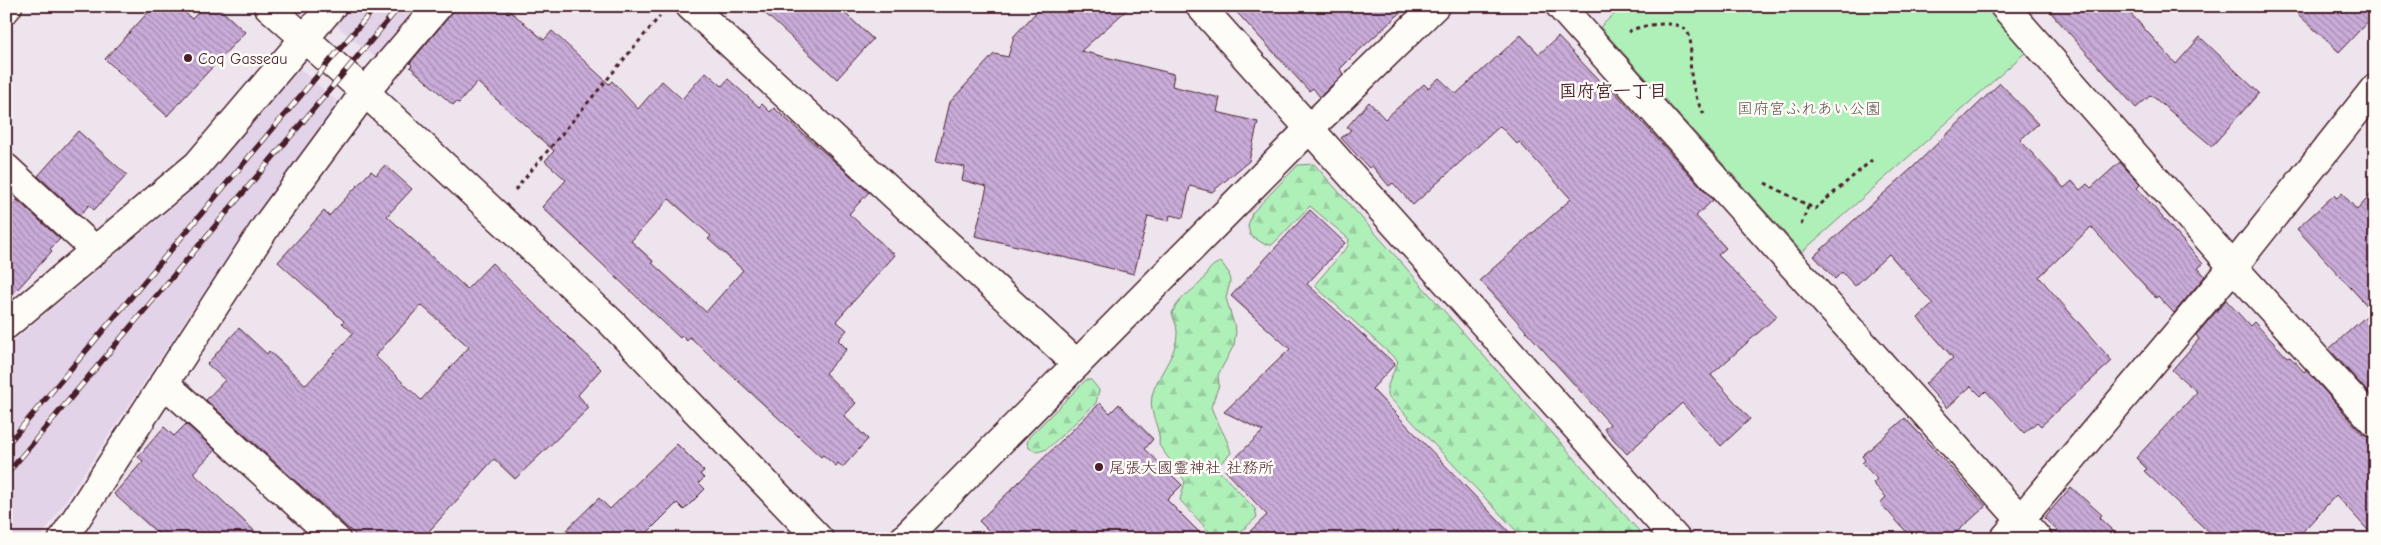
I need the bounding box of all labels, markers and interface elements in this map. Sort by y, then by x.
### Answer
place label: Coq Gasseau [198,50,287,68]
marker: Coq Gasseau [182,52,194,64]
district label: 国府宮一丁目 [1559,81,1667,102]
park label: 国府宮ふれあい公園 [1737,100,1881,118]
place label: 尾張大國霊神社 社務所 [1109,459,1274,477]
marker: 尾張大國霊神社 社務所 [1093,461,1105,473]

